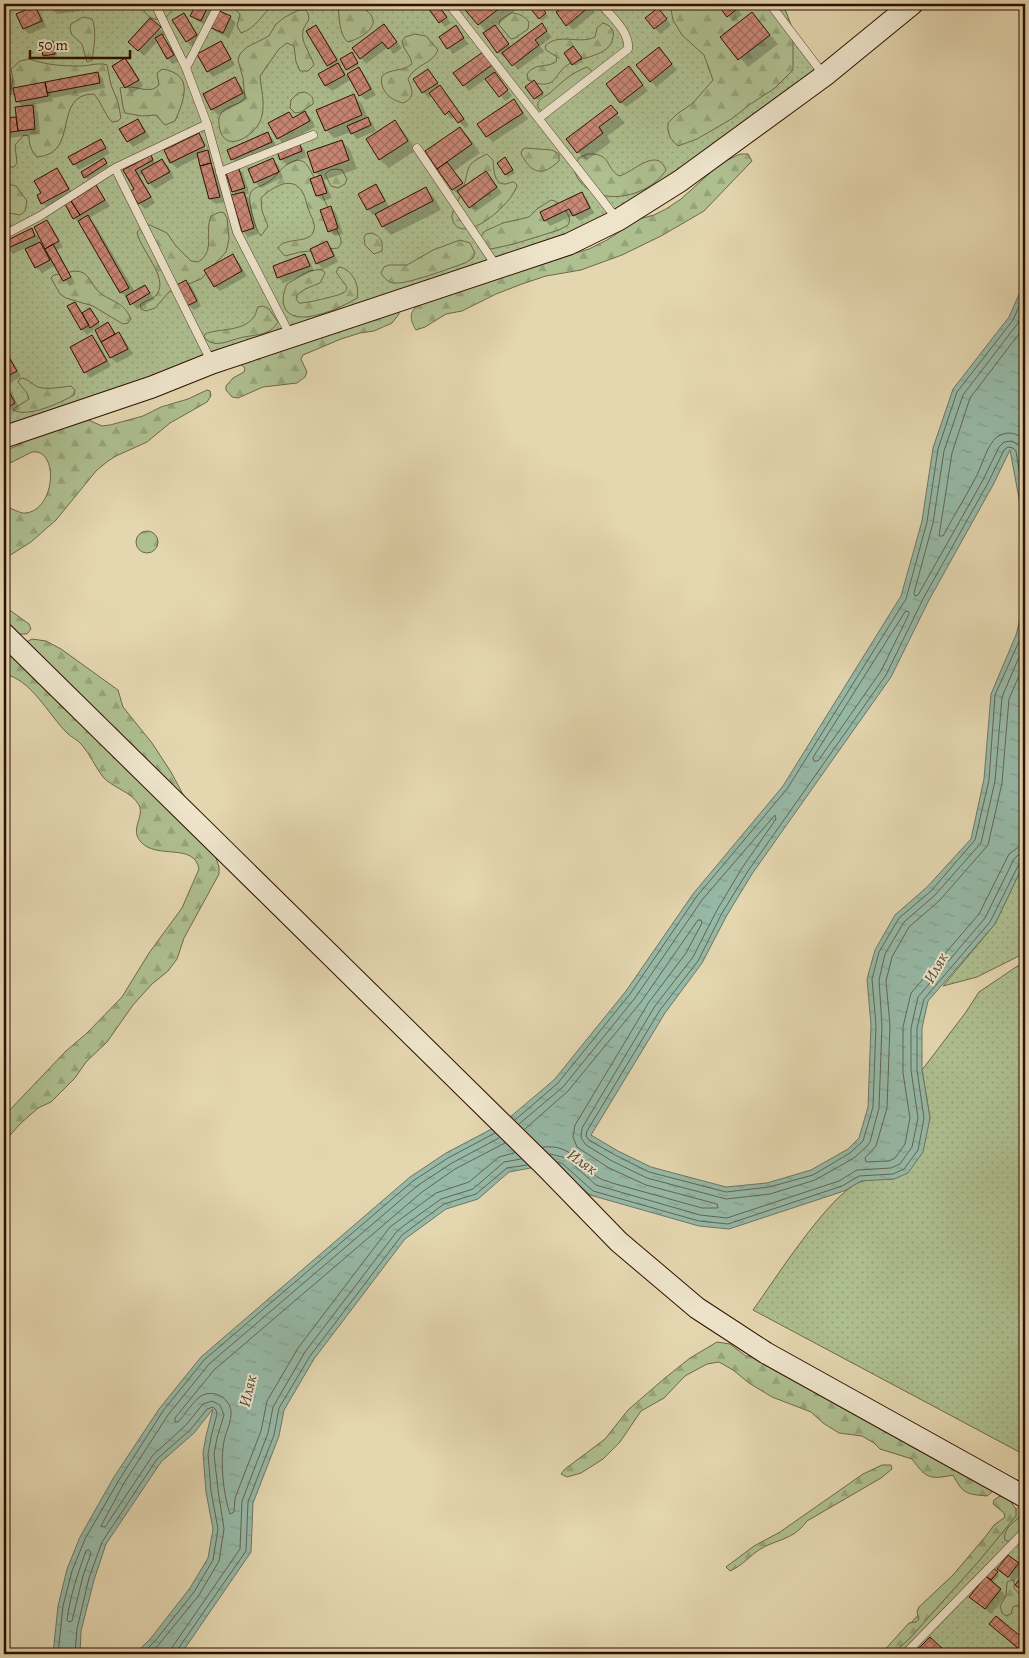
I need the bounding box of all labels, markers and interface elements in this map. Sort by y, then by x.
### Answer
scale bar [30,28,130,60]
text: 50 m [38,35,68,55]
water label: Иляк [918,948,954,988]
water label: Иляк [562,1144,602,1180]
water label: Иляк [233,1373,263,1409]

